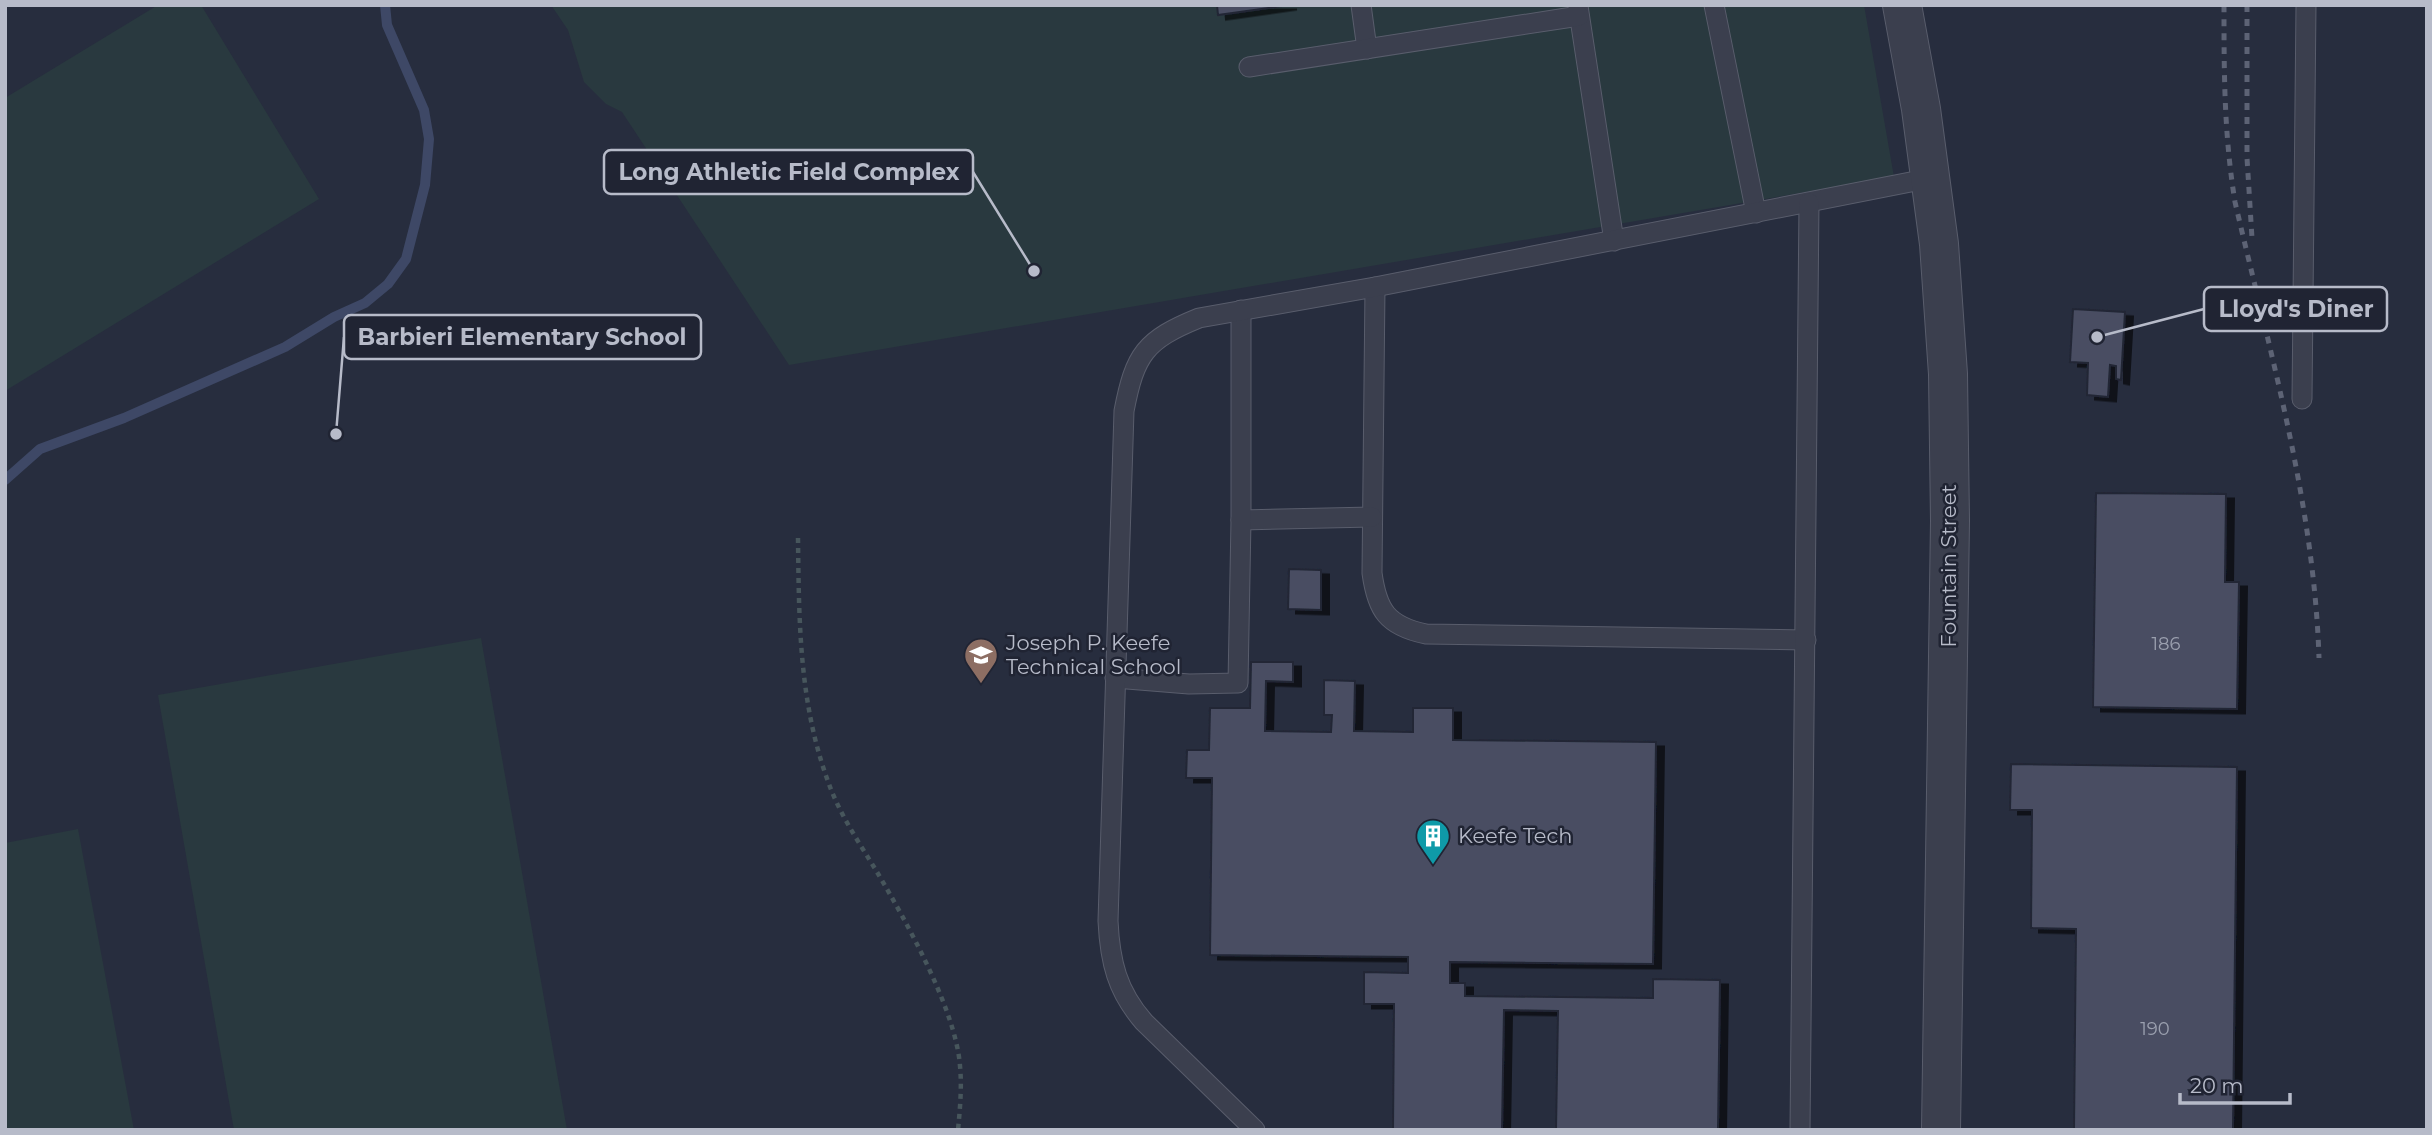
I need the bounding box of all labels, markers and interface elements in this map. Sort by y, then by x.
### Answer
callout: Long Athletic Field Complex [604,150,973,194]
text: Long Athletic Field Complex [619,158,960,186]
callout: Lloyd's Diner [2204,287,2387,331]
text: Lloyd's Diner [2218,295,2374,323]
callout: Barbieri Elementary School [344,315,701,359]
text: Barbieri Elementary School [358,323,686,351]
street label: Fountain Street [1936,484,1961,648]
place label: Joseph P. Keefe Technical School [1005,630,1181,679]
house number: 186 [2152,633,2181,655]
school or university icon: Joseph P. Keefe Technical School [962,636,1000,685]
building icon: Keefe Tech [1414,817,1452,866]
place label: Keefe Tech [1458,823,1572,848]
house number: 190 [2140,1018,2170,1040]
scale bar [2180,1062,2290,1106]
text: 20 m [2190,1073,2244,1098]

